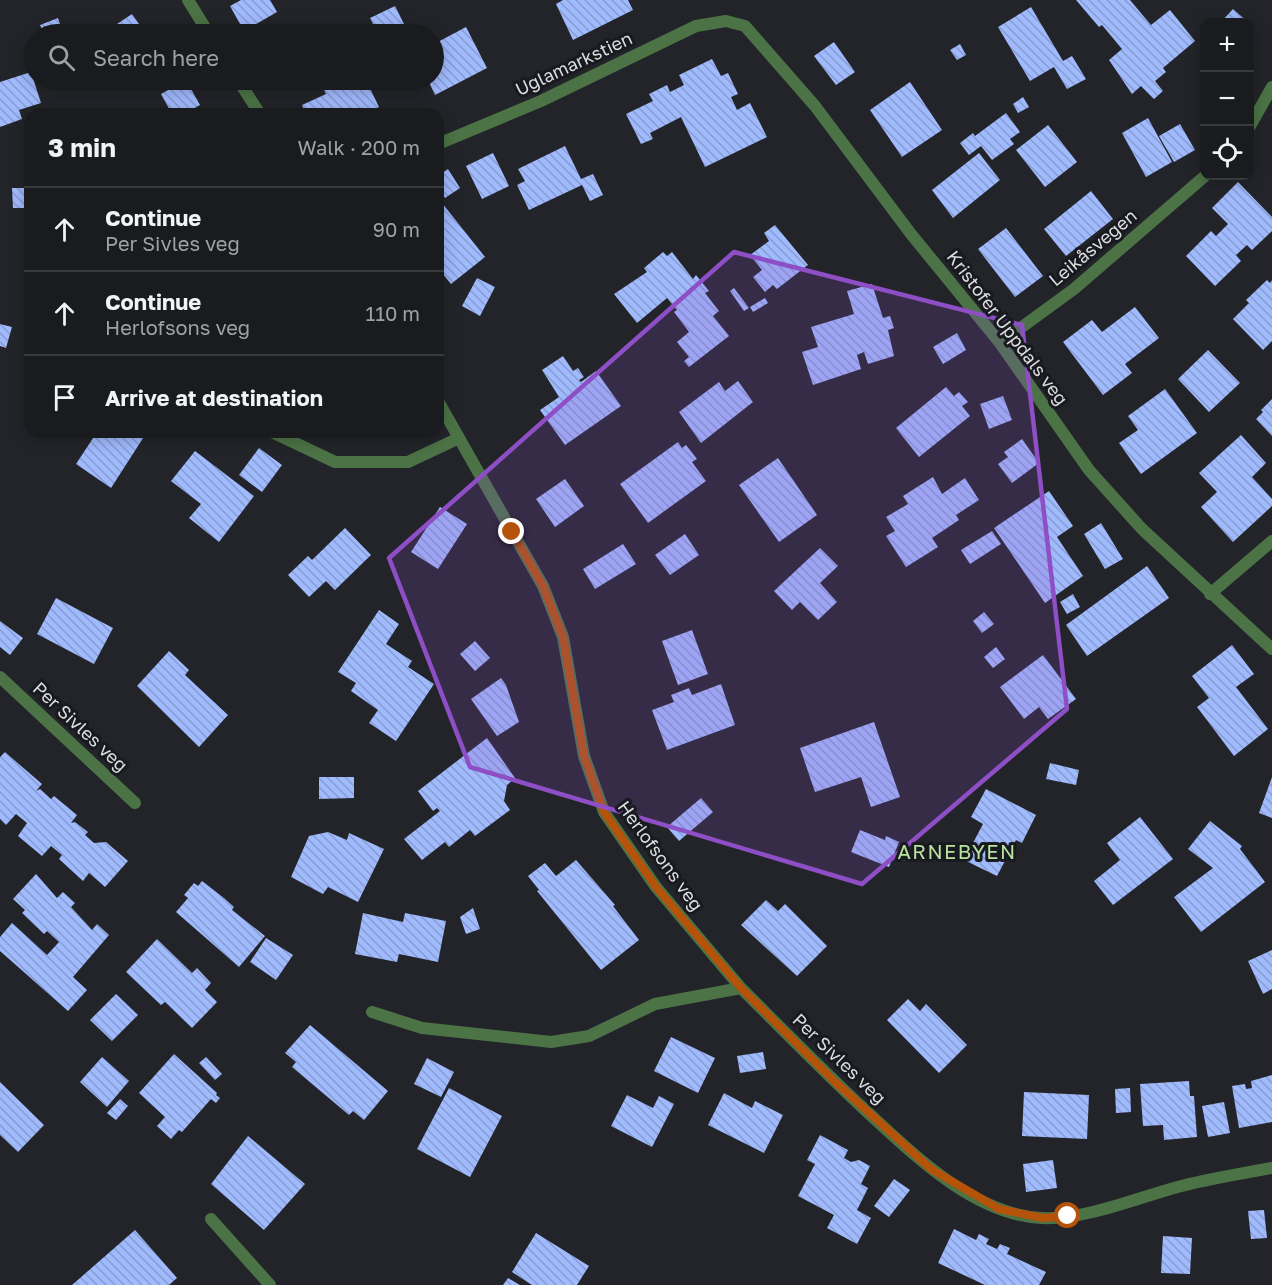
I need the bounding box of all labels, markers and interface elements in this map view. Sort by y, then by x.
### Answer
map controls [1200,18,1254,180]
button: + [1200,18,1254,72]
search box [24,24,444,90]
street label: Uglamarkstien [512,26,636,100]
icon: search [45,41,78,74]
text: Search here [93,44,219,71]
button: − [1200,72,1254,126]
button: locate [1200,126,1254,180]
text: 3 min [48,132,116,163]
text: Walk · 200 m [298,135,420,159]
text: Continue [105,204,201,231]
street label: Leikåsvegen [1044,204,1141,290]
icon: ahead [48,213,81,246]
text: 90 m [373,217,420,241]
text: Per Sivles veg [105,231,240,255]
street label: Kristofer Uppdals veg [943,246,1073,409]
text: Continue [105,288,201,315]
icon: ahead [48,297,81,330]
text: 110 m [366,301,420,325]
text: Herlofsons veg [105,315,250,339]
icon: arrive [48,381,81,414]
text: Arrive at destination [105,384,323,411]
route end [498,518,524,544]
street label: Per Sivles veg [29,677,133,776]
street label: Herlofsons veg [614,796,708,915]
district label: ARNEBYEN [897,839,1017,863]
street label: Per Sivles veg [788,1008,891,1108]
route start [1054,1202,1080,1228]

